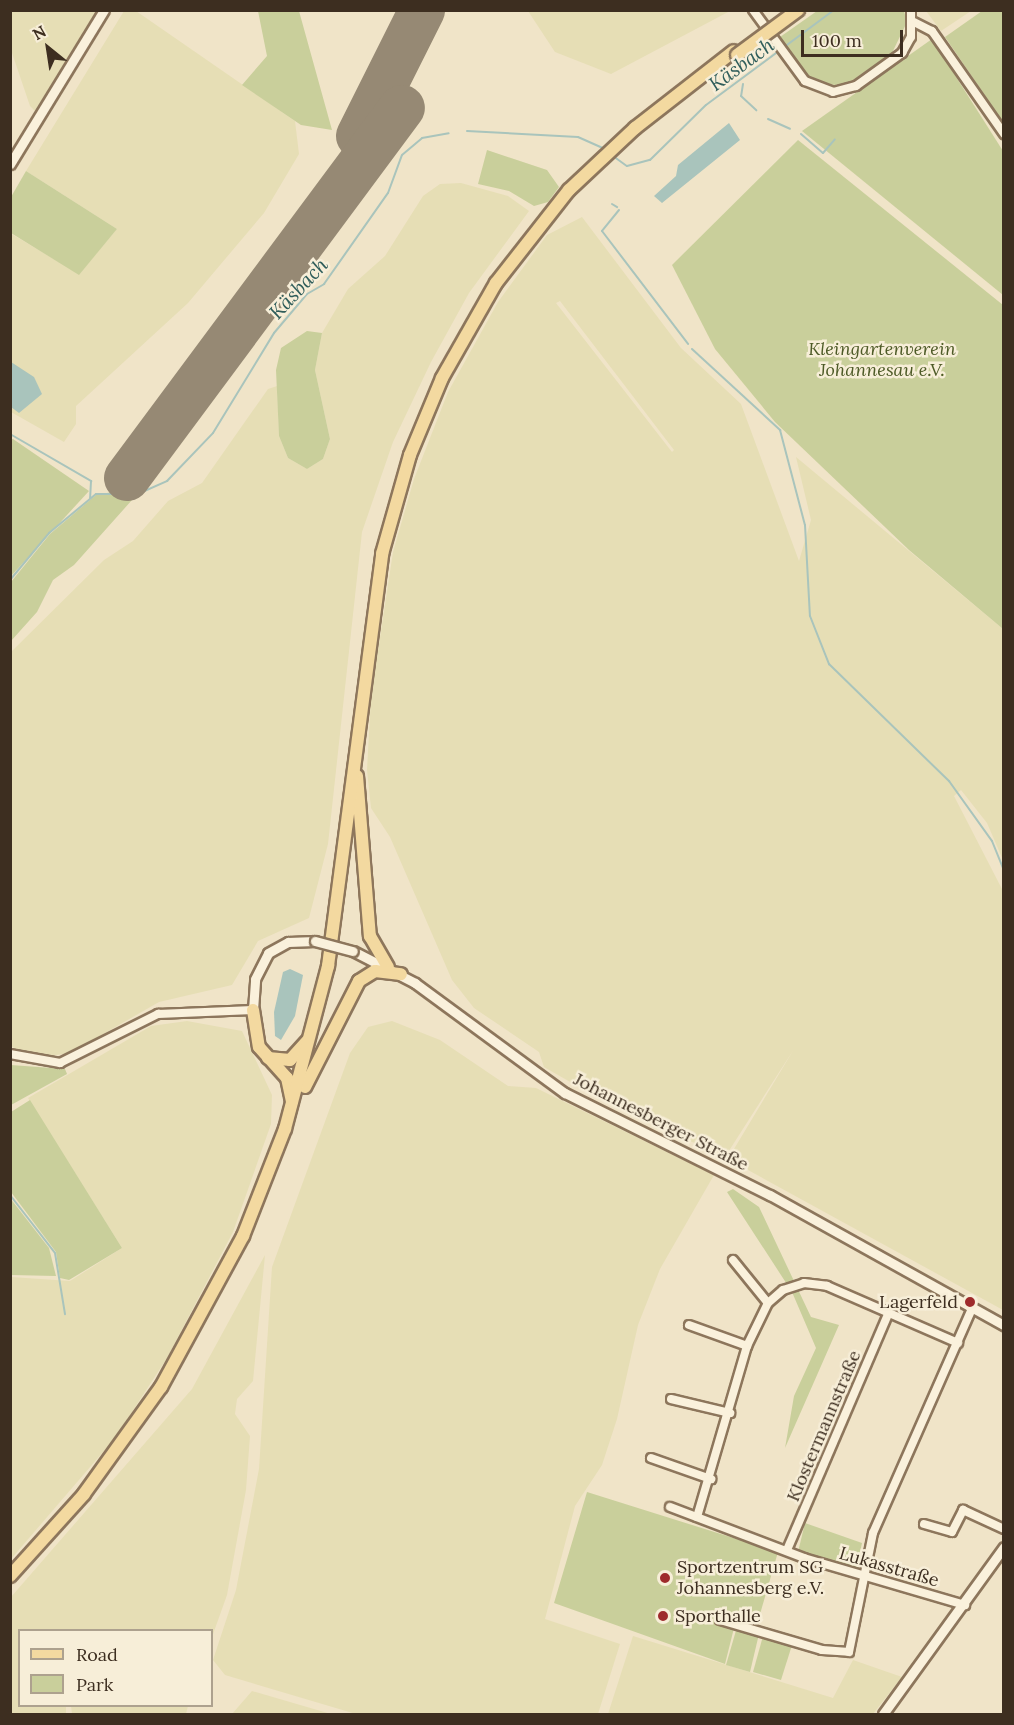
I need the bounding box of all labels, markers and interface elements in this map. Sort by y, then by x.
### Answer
north arrow [18,18,78,78]
scale bar [804,18,906,56]
text: N [29,21,49,44]
text: 100 m [812,29,862,52]
water label: Käsbach [704,32,778,96]
water label: Käsbach [264,252,332,324]
park label: Kleingartenverein Johannesau e.V. [808,339,956,382]
street label: Johannesberger Straße [570,1068,752,1176]
place label: Lagerfeld [879,1291,958,1313]
marker: Lagerfeld [963,1295,977,1309]
street label: Klostermannstraße [782,1347,866,1505]
street label: Lukasstraße [837,1542,941,1592]
place label: Sportzentrum SG Johannesberg e.V. [677,1557,824,1600]
marker: Sportzentrum SG Johannesberg e.V. [658,1571,672,1585]
place label: Sporthalle [675,1605,761,1627]
marker: Sporthalle [656,1609,670,1623]
legend [18,1629,213,1707]
text: Road [76,1643,118,1666]
text: Park [76,1673,113,1696]

